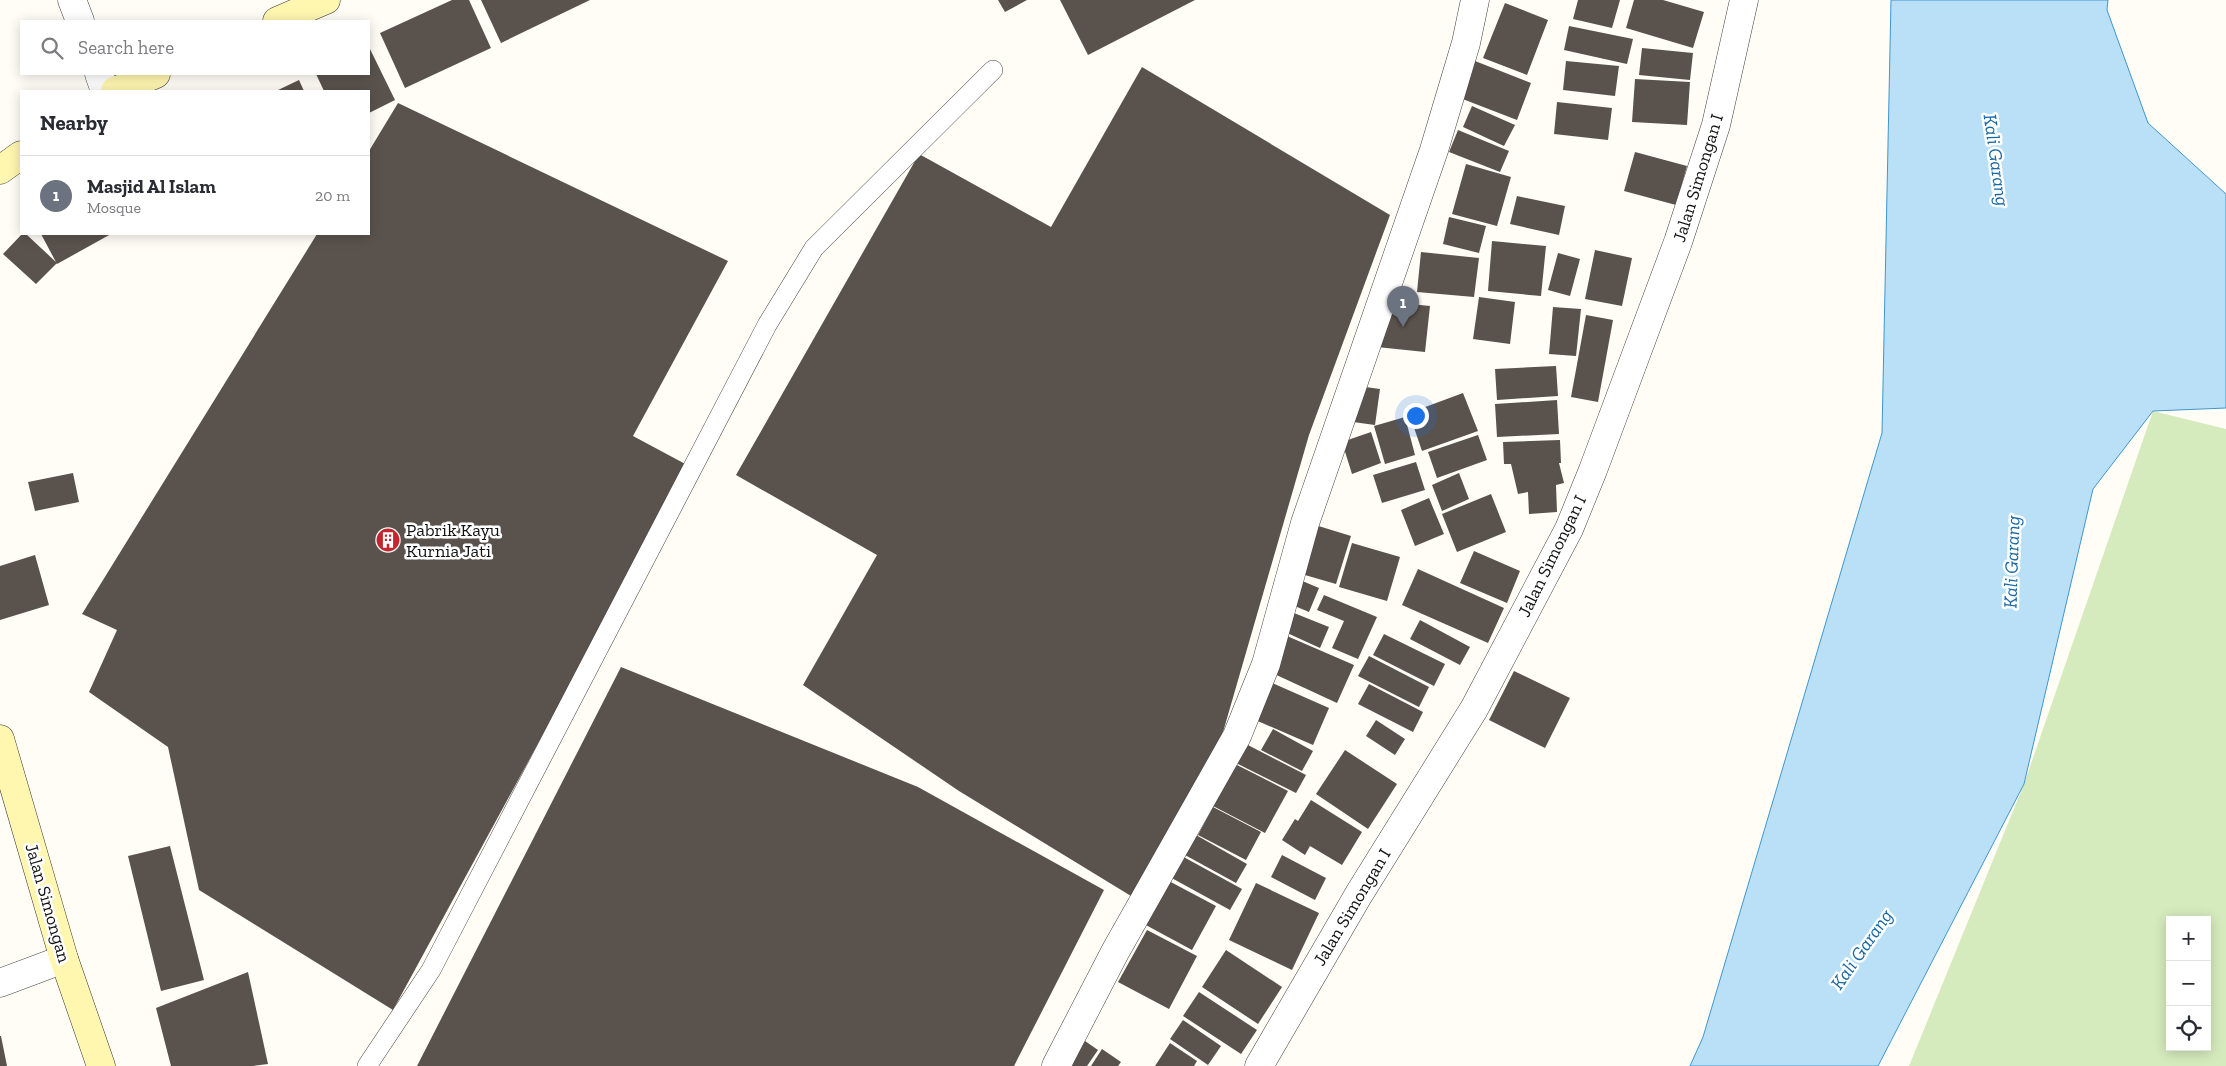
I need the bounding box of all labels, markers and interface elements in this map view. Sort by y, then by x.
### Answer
search box [20,20,370,75]
icon: search [38,34,66,62]
text: Search here [78,36,174,59]
text: Nearby [40,110,108,135]
street label: Jalan Simongan I [1668,111,1728,245]
water label: Kali Garang [1979,113,2014,208]
text: Masjid Al Islam [87,175,216,198]
text: 1 [53,186,59,205]
text: 20 m [315,186,350,205]
text: Mosque [87,198,141,217]
pin: 1 [1387,286,1419,327]
your location [1403,403,1429,429]
street label: Jalan Simongan I [1513,491,1591,620]
water label: Kali Garang [1998,515,2025,609]
place label: Pabrik Kayu Kurnia Jati [406,519,500,562]
building icon: Pabrik Kayu Kurnia Jati [375,527,401,553]
street label: Jalan Simongan [20,841,76,966]
street label: Jalan Simongan I [1308,844,1396,970]
water label: Kali Garang [1825,904,1898,994]
map controls [2166,916,2211,1051]
button: + [2166,916,2211,961]
button: − [2166,961,2211,1006]
button: locate [2166,1006,2211,1051]

